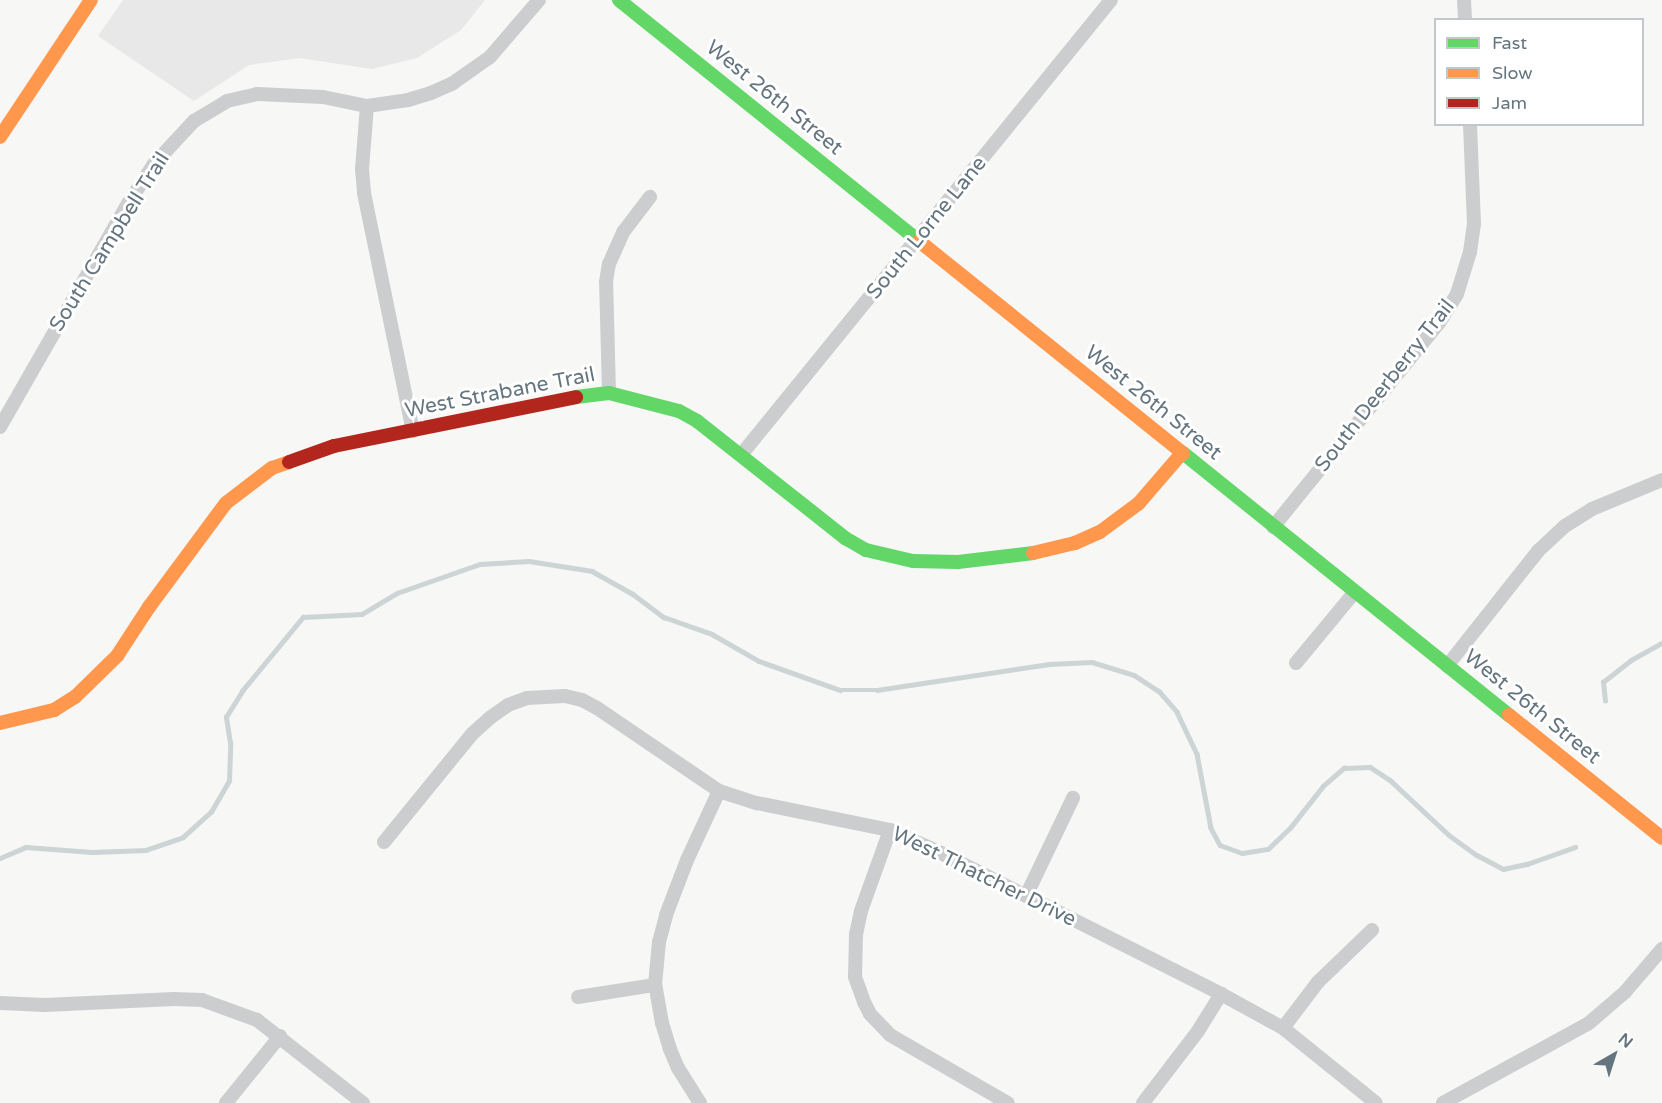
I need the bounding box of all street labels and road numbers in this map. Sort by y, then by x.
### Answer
street label: West 26th Street [701,35,847,161]
street label: South Campbell Trail [45,148,175,336]
street label: South Lorne Lane [862,152,992,304]
street label: South Deerberry Trail [1310,295,1460,477]
street label: West 26th Street [1080,340,1226,466]
street label: West Strabane Trail [403,362,597,424]
street label: West 26th Street [1459,644,1605,770]
street label: West Thatcher Drive [888,821,1080,933]

